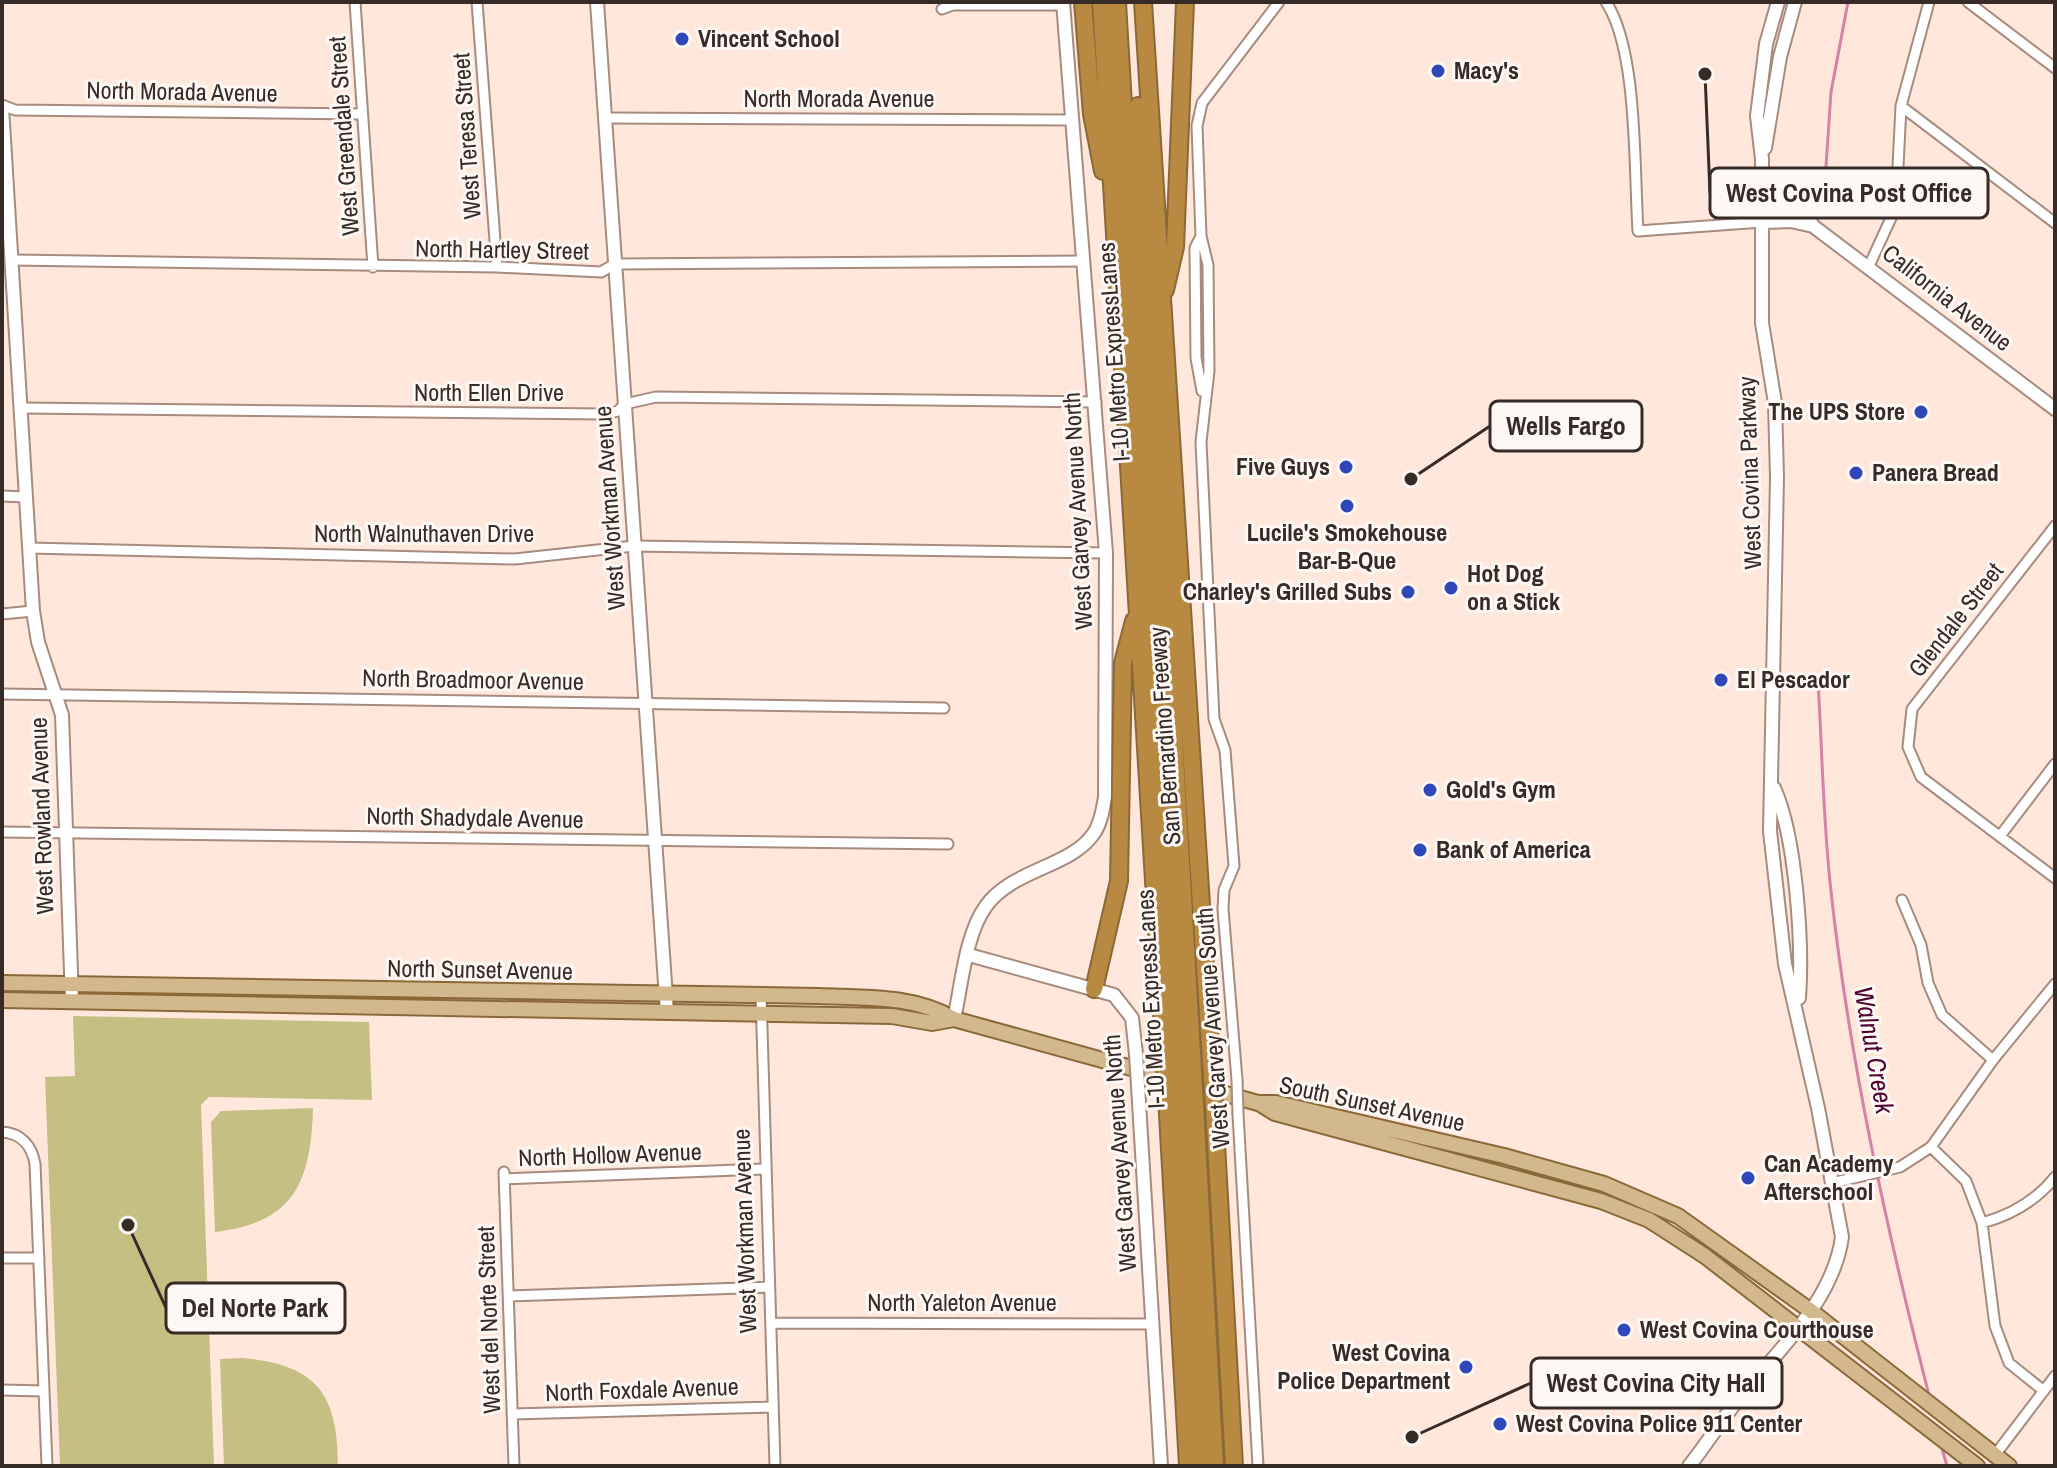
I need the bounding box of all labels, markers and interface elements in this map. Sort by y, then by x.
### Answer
place label: Vincent School [698,22,840,54]
marker: Vincent School [673,30,691,48]
street label: West Greendale Street [320,35,366,237]
street label: West Teresa Street [444,51,488,220]
place label: Macy's [1454,54,1519,86]
marker: Macy's [1429,62,1447,80]
street label: North Morada Avenue [86,73,278,109]
street label: North Morada Avenue [743,82,935,114]
callout: West Covina Post Office [1710,168,1988,218]
text: West Covina Post Office [1726,175,1972,210]
street label: North Hartley Street [415,231,590,267]
street label: California Avenue [1876,237,2019,358]
street label: I-10 Metro ExpressLanes [1089,241,1137,463]
street label: North Ellen Drive [414,376,564,408]
street label: West Covina Parkway [1730,376,1768,570]
street label: West Garvey Avenue North [1055,391,1099,631]
place label: The UPS Store [1768,395,1905,427]
callout: Wells Fargo [1490,401,1642,451]
marker: The UPS Store [1912,403,1930,421]
street label: West Workman Avenue [586,405,632,611]
text: Wells Fargo [1506,408,1626,443]
place label: Five Guys [1236,450,1330,482]
place label: Panera Bread [1872,456,1999,488]
marker: Five Guys [1337,458,1355,476]
marker: Panera Bread [1847,464,1865,482]
marker: Lucile's Smokehouse Bar-B-Que [1338,497,1356,515]
place label: Lucile's Smokehouse Bar-B-Que [1247,516,1447,576]
street label: North Walnuthaven Drive [314,517,534,549]
street label: Glendale Street [1901,555,2010,683]
place label: Hot Dog on a Stick [1467,557,1560,617]
place label: Charley's Grilled Subs [1183,575,1392,607]
marker: Hot Dog on a Stick [1442,579,1460,597]
marker: Charley's Grilled Subs [1399,583,1417,601]
street label: San Bernardino Freeway [1140,626,1188,846]
street label: North Broadmoor Avenue [362,661,584,697]
place label: El Pescador [1737,663,1850,695]
marker: El Pescador [1712,671,1730,689]
street label: West Rowland Avenue [22,717,60,915]
place label: Gold's Gym [1446,773,1556,805]
marker: Gold's Gym [1421,781,1439,799]
street label: North Shadydale Avenue [366,799,584,835]
place label: Bank of America [1436,833,1591,865]
marker: Bank of America [1411,841,1429,859]
street label: I-10 Metro ExpressLanes [1128,888,1172,1110]
street label: West Garvey Avenue South [1188,907,1236,1149]
street label: North Sunset Avenue [387,951,573,987]
water label: Walnut Creek [1846,984,1903,1118]
street label: West Garvey Avenue North [1095,1033,1143,1273]
street label: South Sunset Avenue [1276,1068,1468,1138]
street label: West Workman Avenue [724,1128,764,1334]
street label: North Hollow Avenue [518,1135,702,1173]
place label: Can Academy Afterschool [1764,1147,1893,1207]
marker: Can Academy Afterschool [1739,1169,1757,1187]
street label: West del Norte Street [469,1225,507,1414]
callout: Del Norte Park [166,1283,345,1333]
street label: North Yaleton Avenue [867,1286,1057,1318]
text: Del Norte Park [182,1290,329,1325]
place label: West Covina Courthouse [1640,1313,1874,1345]
marker: West Covina Courthouse [1615,1321,1633,1339]
place label: West Covina Police Department [1277,1336,1450,1396]
marker: West Covina Police Department [1457,1358,1475,1376]
callout: West Covina City Hall [1531,1358,1782,1408]
text: West Covina City Hall [1547,1365,1765,1400]
street label: North Foxdale Avenue [545,1370,739,1408]
place label: West Covina Police 911 Center [1516,1407,1803,1439]
marker: West Covina Police 911 Center [1491,1415,1509,1433]

